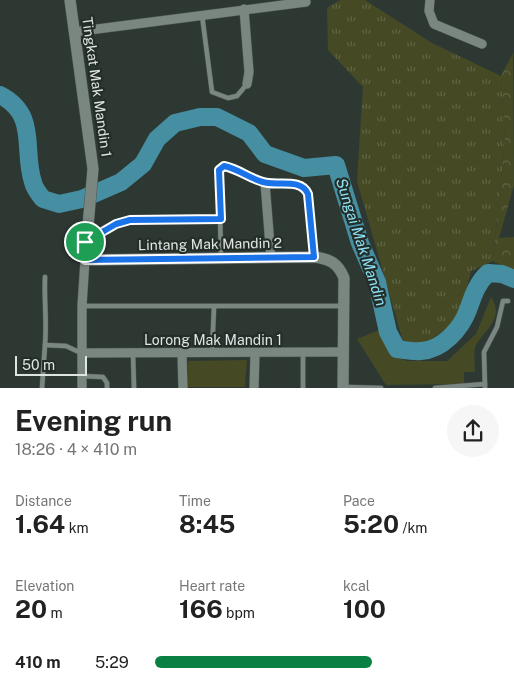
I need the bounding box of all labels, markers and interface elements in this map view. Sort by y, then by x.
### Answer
street label: Tingkat Mak Mandin 1 [79,16,115,158]
water label: Sungai Mak Mandin [333,176,390,308]
pin [64,221,106,263]
icon: arrive [71,228,99,256]
street label: Lintang Mak Mandin 2 [138,235,282,253]
street label: Lorong Mak Mandin 1 [144,332,282,348]
scale bar [15,352,88,376]
text: 50 m [22,357,55,373]
text: Evening run [15,404,172,437]
button: share [447,405,499,457]
text: 18:26 · 4 × 410 m [15,440,137,459]
text: Distance [15,493,72,509]
text: Time [179,493,211,509]
text: Pace [343,493,375,509]
text: 1.64 [15,509,65,539]
text: 8:45 [179,509,235,539]
text: 5:20 [343,509,399,539]
text: km [65,520,89,536]
text: /km [399,520,427,536]
text: Elevation [15,578,74,594]
text: Heart rate [179,578,245,594]
text: kcal [343,578,370,594]
text: 20 [15,594,47,624]
text: 166 [179,594,223,624]
text: 100 [343,594,386,624]
text: m [47,605,63,621]
text: bpm [223,605,255,621]
text: 410 m [15,653,61,672]
text: 5:29 [95,653,129,672]

